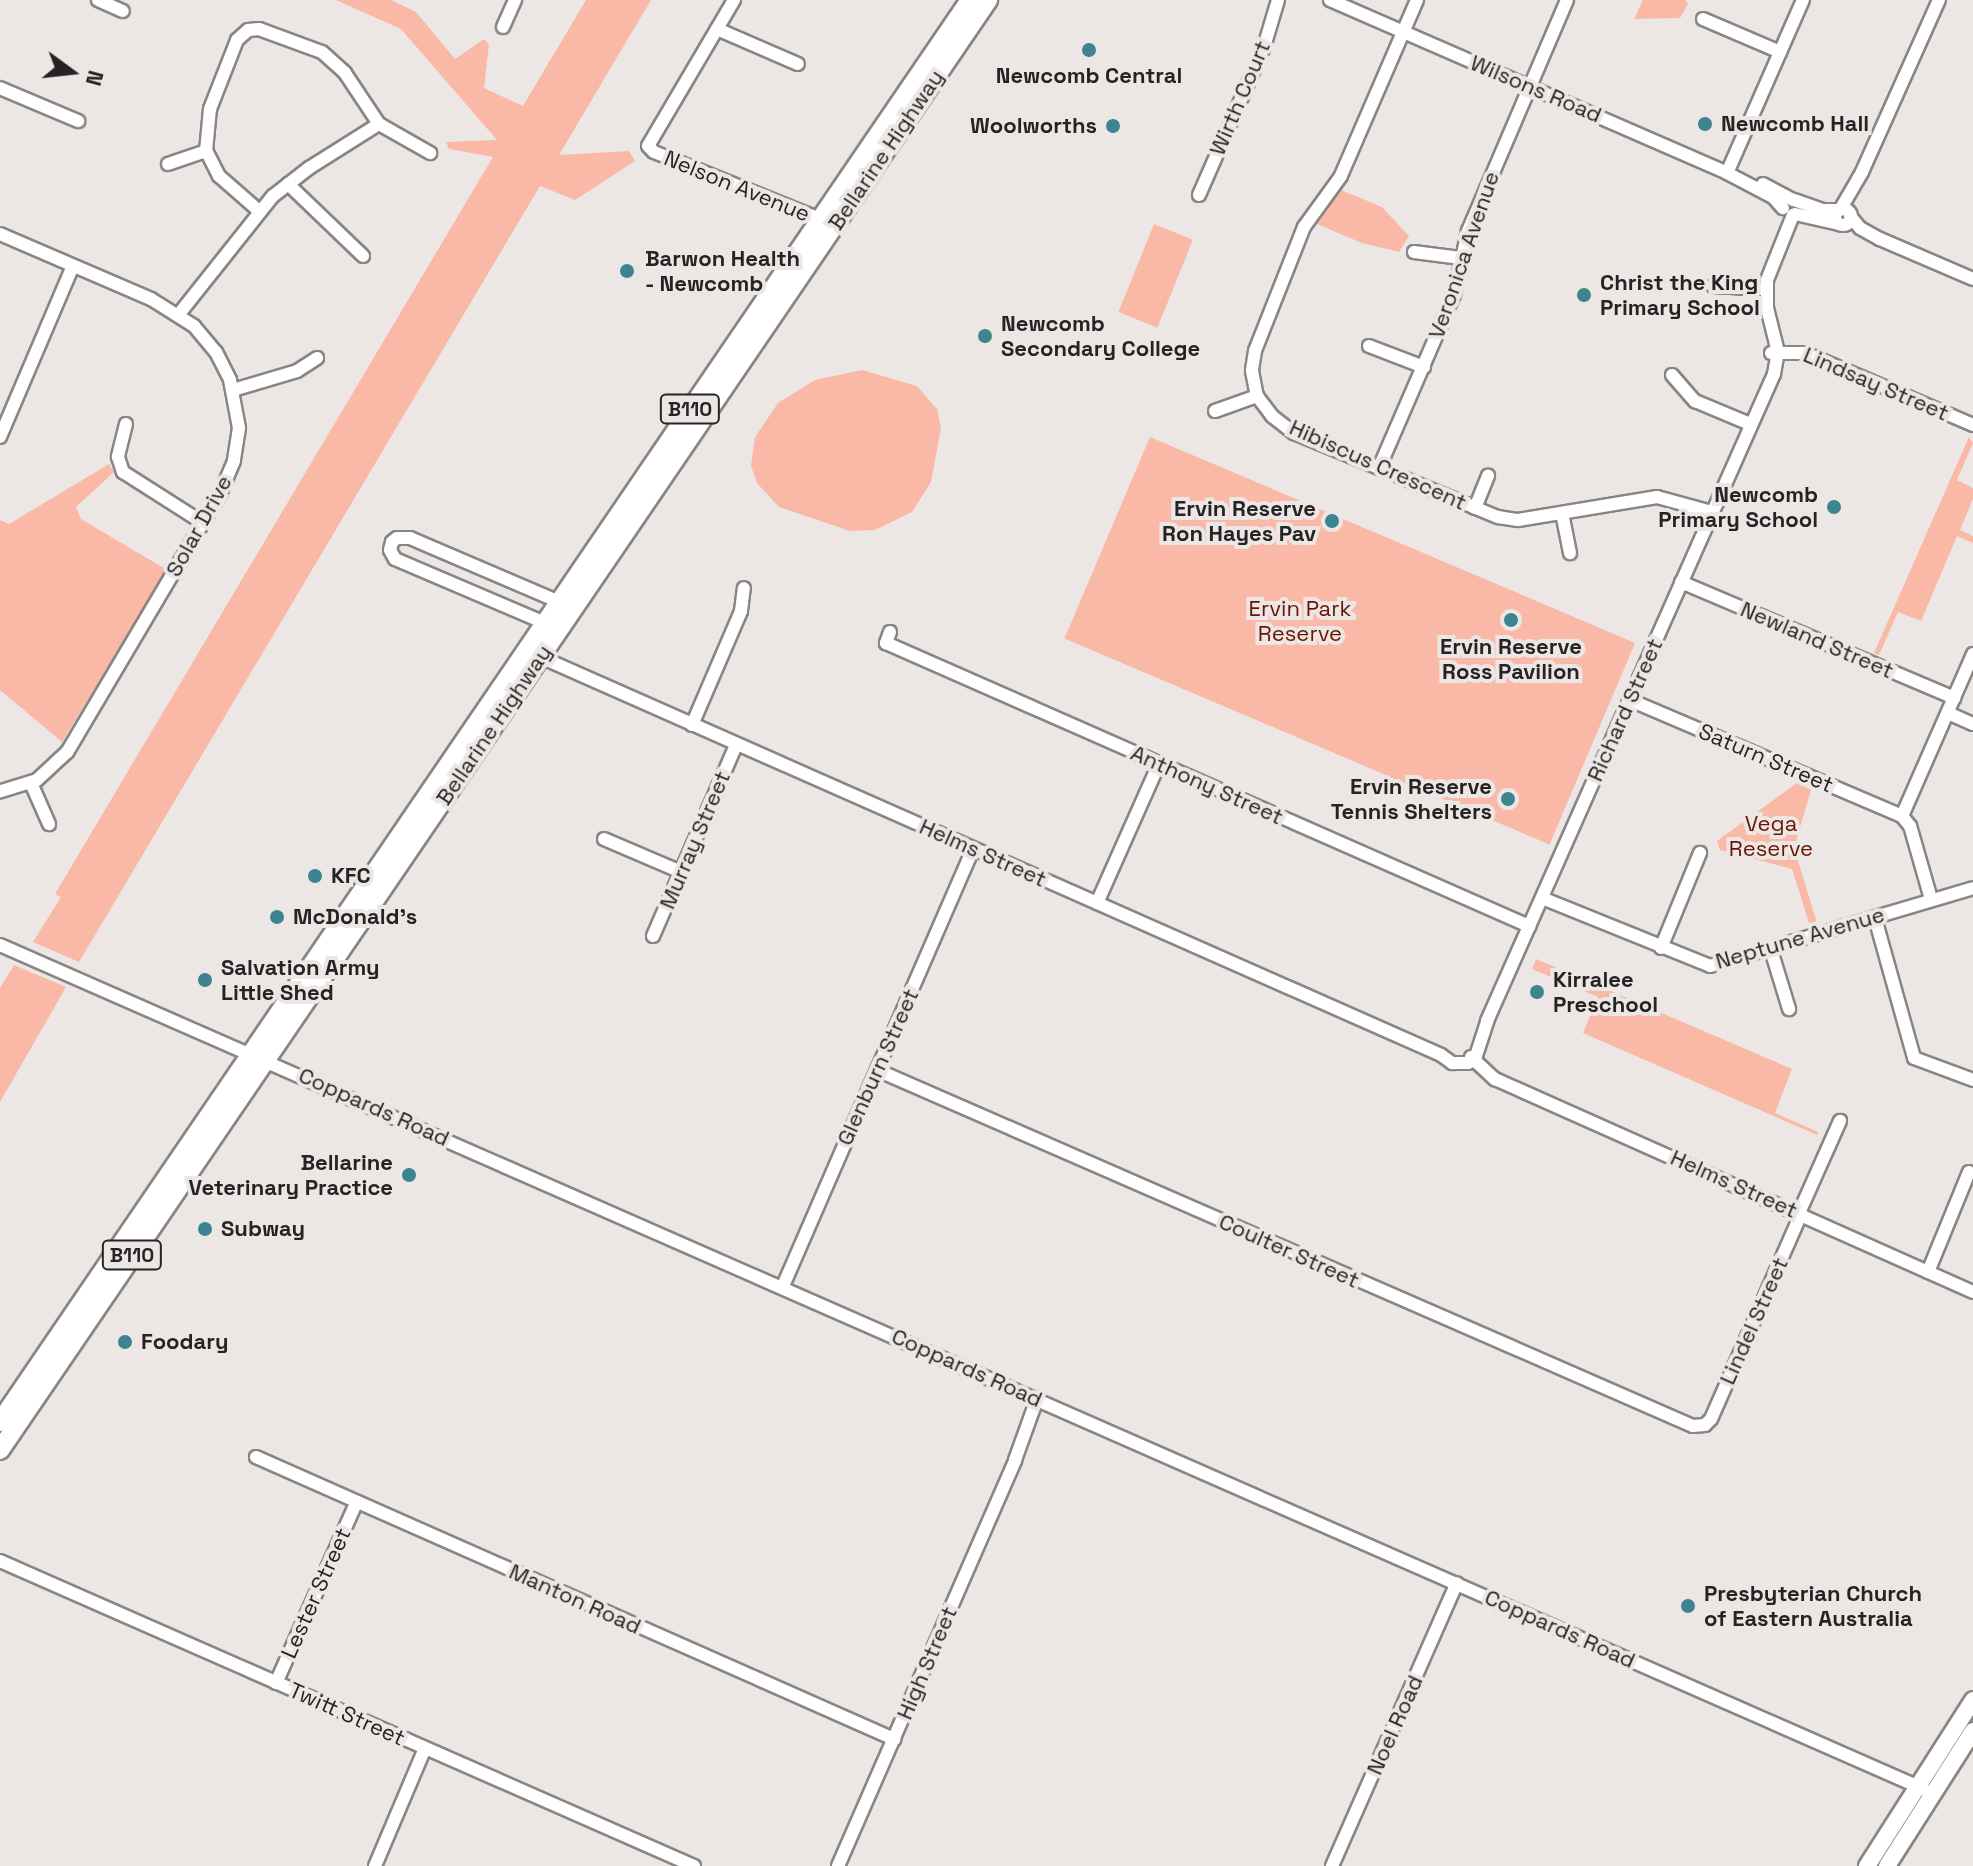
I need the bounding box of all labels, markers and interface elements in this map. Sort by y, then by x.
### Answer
north arrow [32,32,112,112]
street label: Wirth Court [1204,37,1276,159]
marker: Newcomb Central [1080,41,1098,59]
street label: Wilsons Road [1466,50,1606,128]
place label: Newcomb Central [996,63,1182,89]
street label: Bellarine Highway [823,65,949,235]
text: N [80,67,111,89]
place label: Newcomb Hall [1721,111,1869,137]
place label: Woolworths [970,113,1097,139]
marker: Newcomb Hall [1696,115,1714,133]
marker: Woolworths [1104,117,1122,135]
street label: Nelson Avenue [660,145,814,227]
street label: Veronica Avenue [1423,168,1505,342]
place label: Barwon Health - Newcomb [645,245,800,296]
marker: Barwon Health - Newcomb [616,260,638,282]
place label: Christ the King Primary School [1600,269,1760,320]
marker: Christ the King Primary School [1575,286,1593,304]
place label: Newcomb Secondary College [1001,310,1200,362]
marker: Newcomb Secondary College [976,327,994,345]
street label: Lindsay Street [1799,342,1953,426]
road number: B110 [658,393,722,425]
street label: Hibiscus Crescent [1285,414,1471,516]
street label: Solar Drive [160,471,238,581]
place label: Newcomb Primary School [1658,481,1818,532]
place label: Ervin Reserve Ron Hayes Pav [1162,495,1316,546]
marker: Newcomb Primary School [1825,498,1843,516]
marker: Ervin Reserve Ron Hayes Pav [1323,512,1341,530]
park label: Ervin Park Reserve [1249,595,1351,646]
street label: Newland Street [1737,596,1897,684]
marker: Ervin Reserve Ross Pavilion [1502,611,1520,629]
place label: Ervin Reserve Ross Pavilion [1440,633,1582,684]
street label: Richard Street [1582,635,1668,785]
street label: Bellarine Highway [431,640,557,810]
street label: Saturn Street [1695,718,1837,798]
street label: Anthony Street [1127,740,1287,830]
street label: Murray Street [654,767,736,913]
place label: Ervin Reserve Tennis Shelters [1331,773,1492,824]
marker: Ervin Reserve Tennis Shelters [1499,790,1517,808]
park label: Vega Reserve [1729,810,1813,862]
street label: Helms Street [915,813,1051,893]
place label: KFC [331,863,371,889]
marker: KFC [306,867,324,885]
street label: Neptune Avenue [1712,901,1888,975]
place label: McDonald's [293,904,417,930]
marker: McDonald's [268,908,286,926]
place label: Salvation Army Little Shed [221,954,380,1006]
place label: Kirralee Preschool [1553,966,1658,1018]
marker: Salvation Army Little Shed [196,971,214,989]
marker: Kirralee Preschool [1528,983,1546,1001]
street label: Glenburn Street [832,985,924,1149]
street label: Coppards Road [295,1062,453,1152]
street label: Helms Street [1666,1144,1802,1224]
place label: Bellarine Veterinary Practice [188,1149,393,1200]
marker: Bellarine Veterinary Practice [400,1166,418,1184]
street label: Coulter Street [1215,1208,1363,1294]
place label: Subway [221,1216,305,1242]
marker: Subway [196,1220,214,1238]
road number: B110 [100,1239,164,1271]
street label: Lindel Street [1714,1253,1794,1389]
street label: Coppards Road [888,1323,1046,1413]
place label: Foodary [141,1329,229,1355]
marker: Foodary [116,1333,134,1351]
street label: Lester Street [275,1524,357,1662]
street label: Manton Road [505,1558,645,1640]
place label: Presbyterian Church of Eastern Australia [1704,1580,1922,1632]
street label: Coppards Road [1481,1584,1639,1674]
marker: Presbyterian Church of Eastern Australia [1679,1597,1697,1615]
street label: High Street [891,1602,963,1724]
street label: Noel Road [1361,1671,1429,1779]
street label: Twitt Street [285,1677,409,1751]

